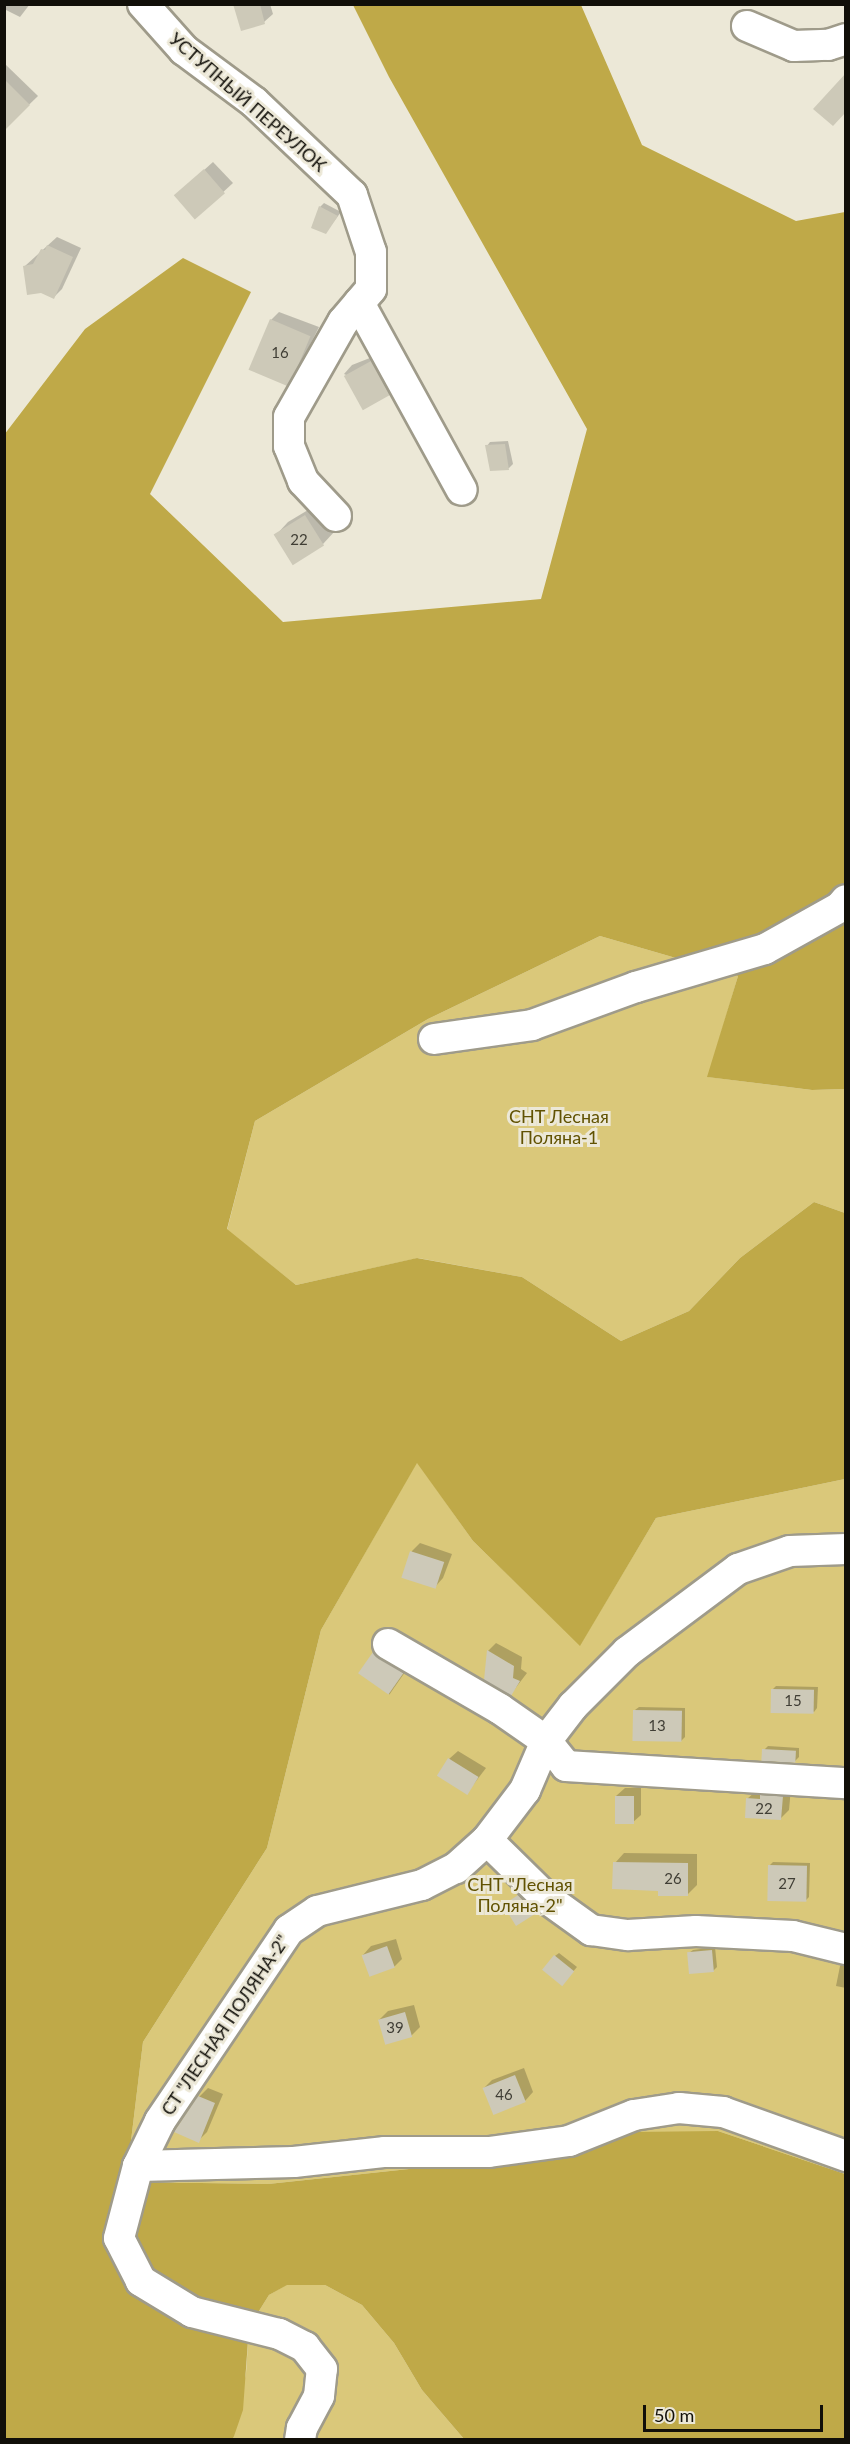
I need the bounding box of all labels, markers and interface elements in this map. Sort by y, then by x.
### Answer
street label: УСТУПНЫЙ ПЕРЕУЛОК [165,28,331,176]
house number: 16 [271,344,289,362]
house number: 22 [290,531,308,549]
park label: СНТ Лесная Поляна-1 [509,1106,609,1148]
house number: 15 [784,1692,802,1710]
house number: 13 [648,1717,666,1735]
house number: 22 [755,1800,773,1818]
house number: 26 [664,1870,682,1888]
park label: СНТ "Лесная Поляна-2" [467,1874,573,1916]
house number: 27 [778,1875,796,1893]
street label: СТ "ЛЕСНАЯ ПОЛЯНА-2" [157,1931,293,2119]
house number: 39 [386,2019,404,2037]
house number: 46 [495,2086,513,2104]
scale bar [646,2393,826,2431]
text: 50 m [654,2404,694,2426]

